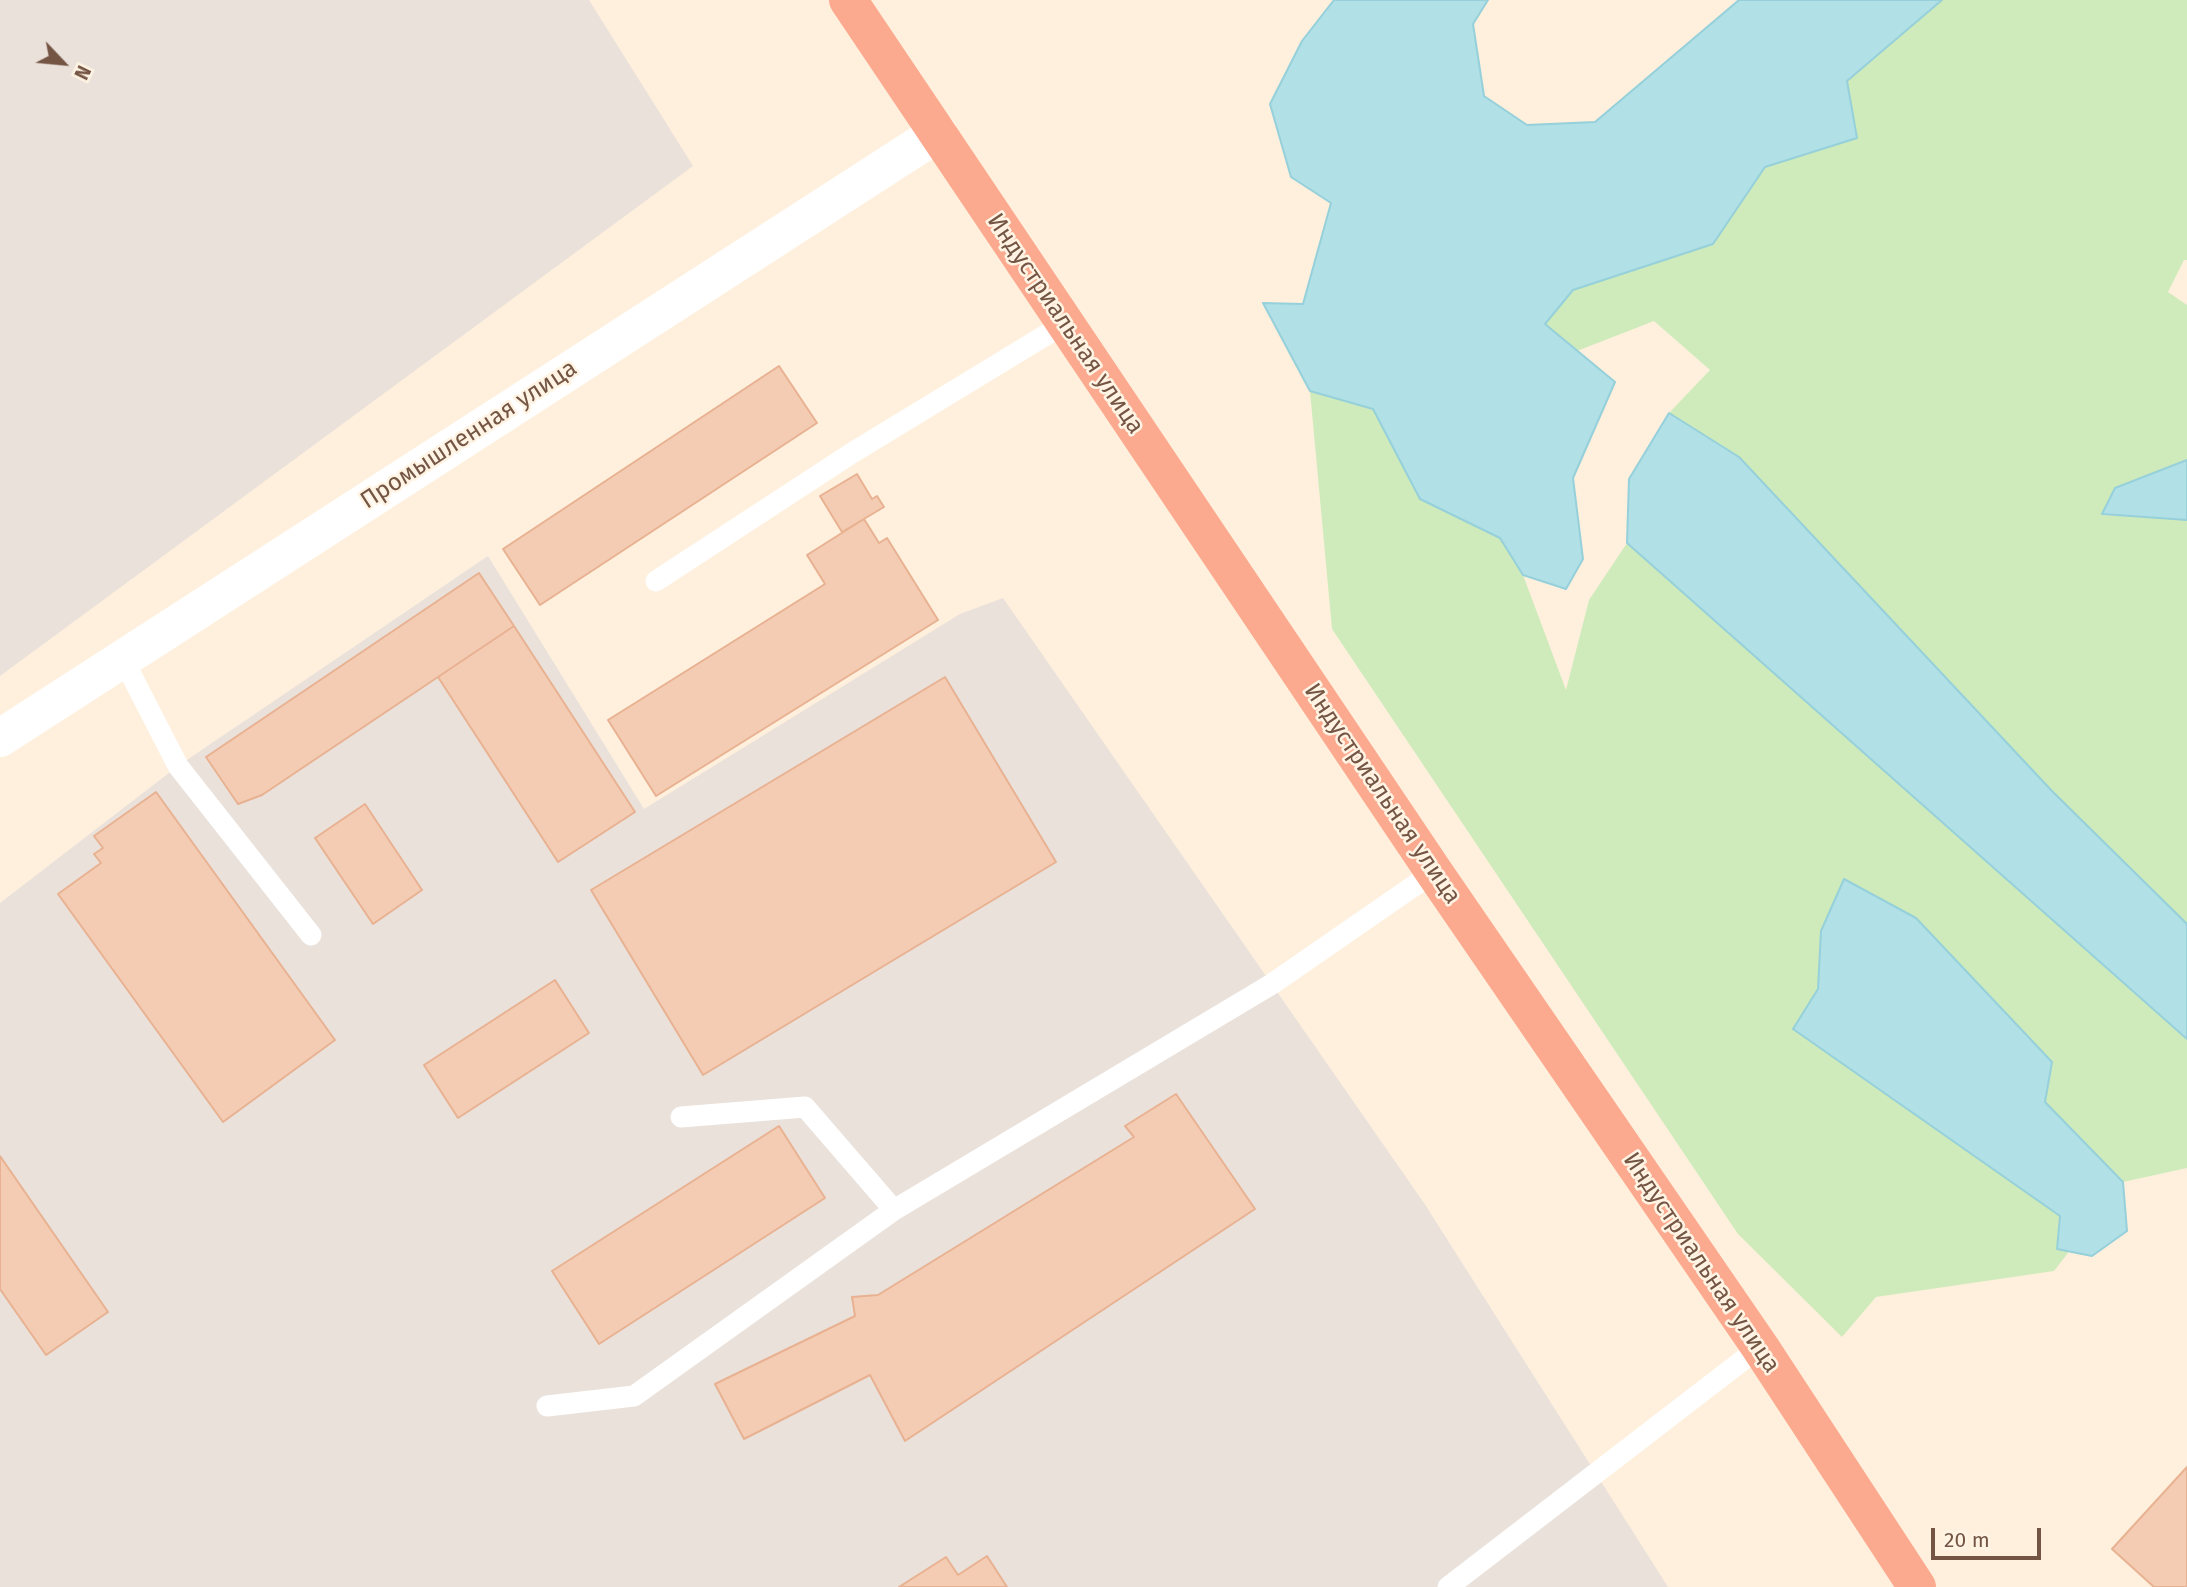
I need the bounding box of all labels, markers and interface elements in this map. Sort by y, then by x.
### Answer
north arrow [28,28,98,98]
text: N [69,62,95,83]
street label: Индустриальная улица [980,208,1150,440]
street label: Промышленная улица [355,354,583,516]
street label: Индустриальная улица [1297,678,1467,910]
street label: Индустриальная улица [1616,1147,1786,1379]
scale bar [1935,1514,2045,1558]
text: 20 m [1944,1527,1990,1553]

